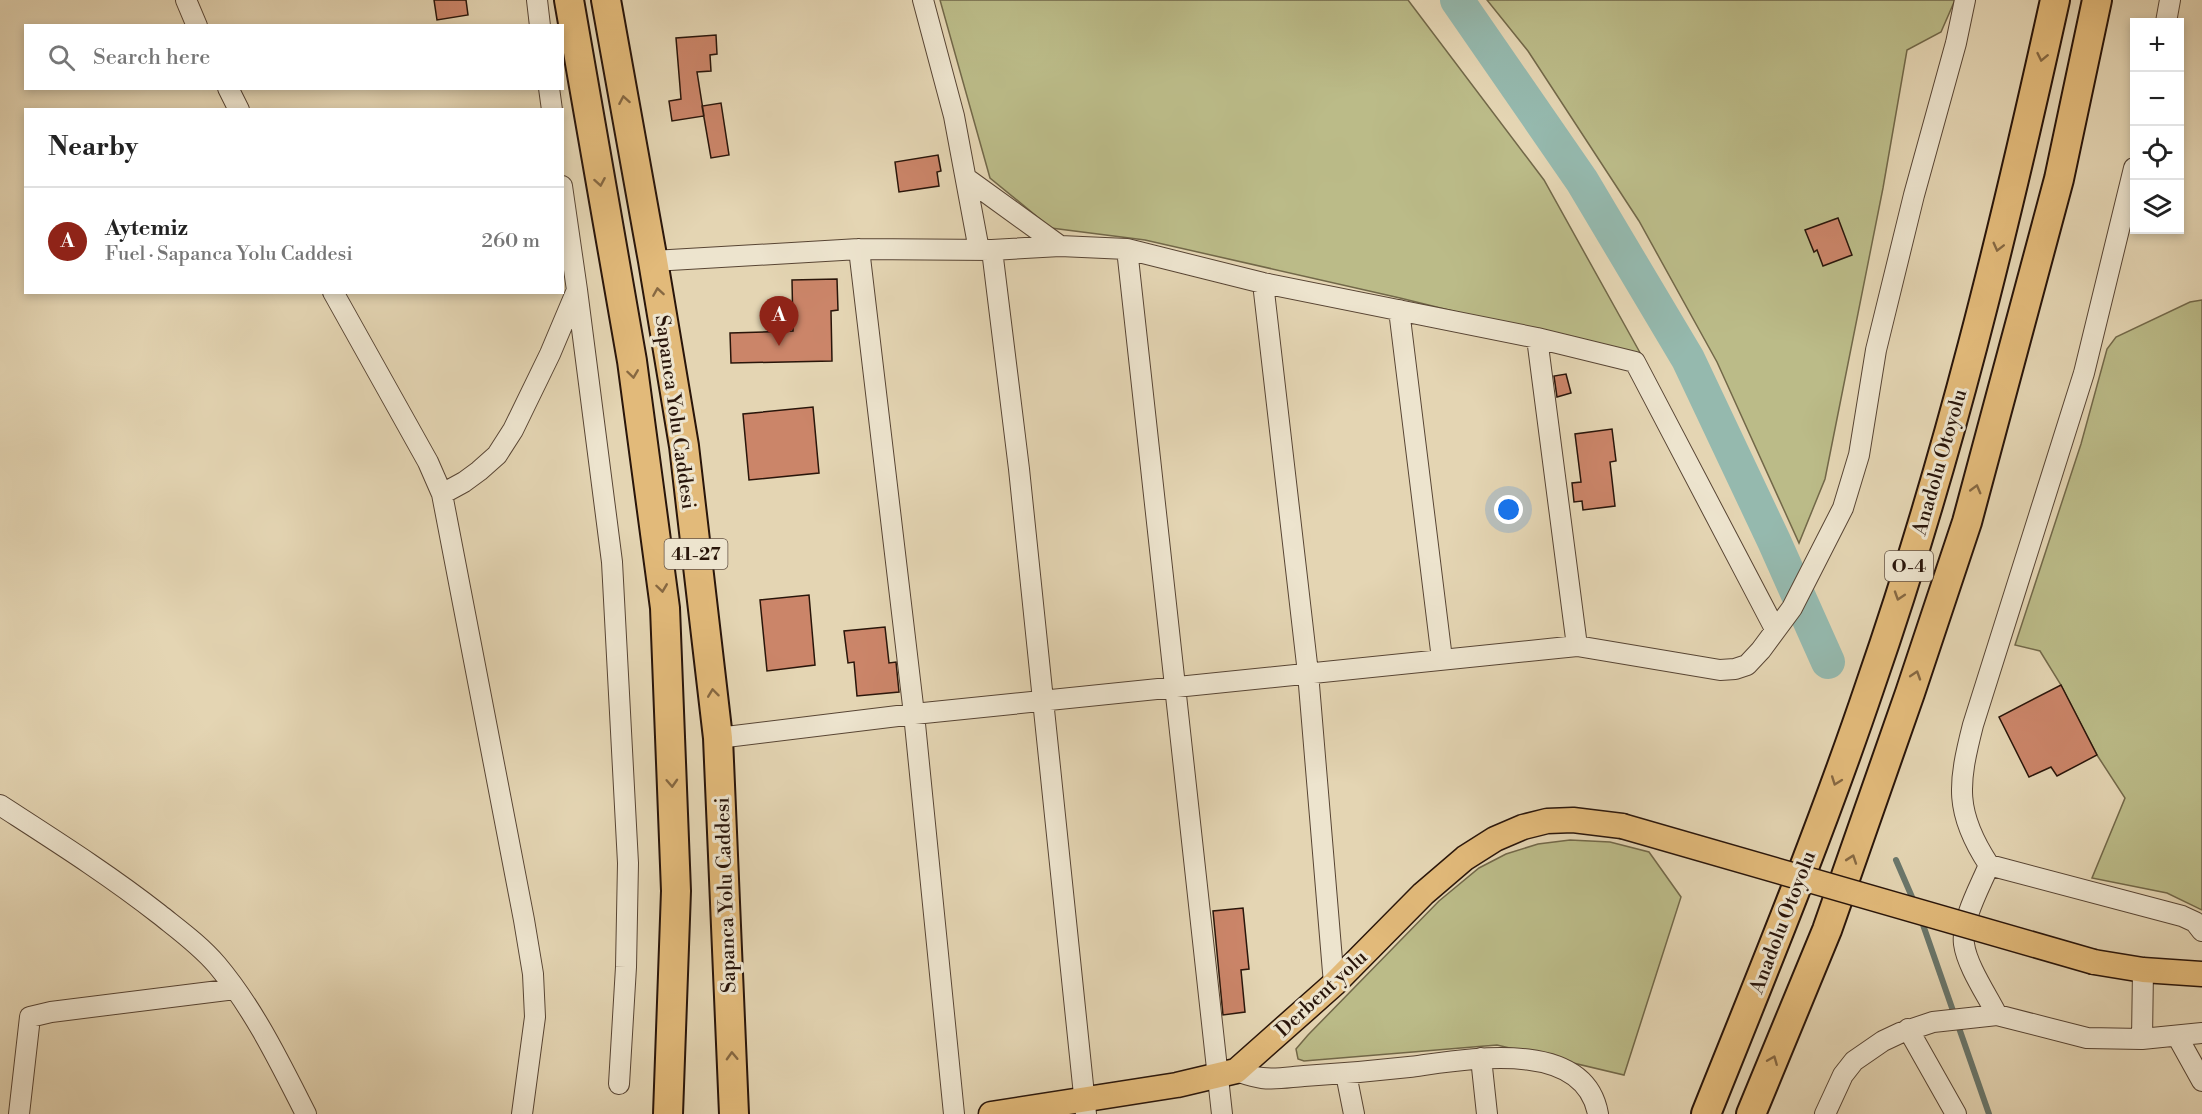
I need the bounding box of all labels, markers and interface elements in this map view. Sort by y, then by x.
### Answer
map controls [2130,18,2184,234]
button: + [2130,18,2184,72]
search box [24,24,564,90]
icon: search [45,41,78,74]
text: Search here [93,44,210,71]
one-way arrow [2037,52,2050,62]
button: − [2130,72,2184,126]
one-way arrow [618,95,631,105]
button: locate [2130,126,2184,180]
text: Nearby [48,131,138,163]
one-way arrow [594,177,606,186]
button: layers [2130,180,2184,234]
text: Aytemiz [105,215,188,242]
text: A [60,229,75,254]
text: 260 m [482,229,540,254]
text: Fuel · Sapanca Yolu Caddesi [105,242,353,267]
one-way arrow [1993,242,2006,252]
one-way arrow [652,287,665,297]
pin: A [760,296,798,346]
street label: Sapanca Yolu Caddesi [649,313,701,511]
one-way arrow [627,369,639,379]
street label: Anadolu Otoyolu [1907,386,1973,539]
one-way arrow [1969,484,1981,495]
your location [1494,495,1523,524]
road number: 41-27 [664,539,728,569]
road number: O-4 [1885,551,1933,581]
one-way arrow [655,583,668,593]
one-way arrow [1894,590,1906,601]
one-way arrow [1909,670,1921,681]
one-way arrow [707,689,720,698]
one-way arrow [1831,775,1843,786]
one-way arrow [666,778,679,787]
street label: Sapanca Yolu Caddesi [711,796,742,993]
street label: Anadolu Otoyolu [1744,847,1822,998]
one-way arrow [1844,854,1857,865]
street label: Derbent yolu [1271,945,1374,1043]
one-way arrow [725,1051,738,1060]
one-way arrow [1766,1055,1778,1066]

